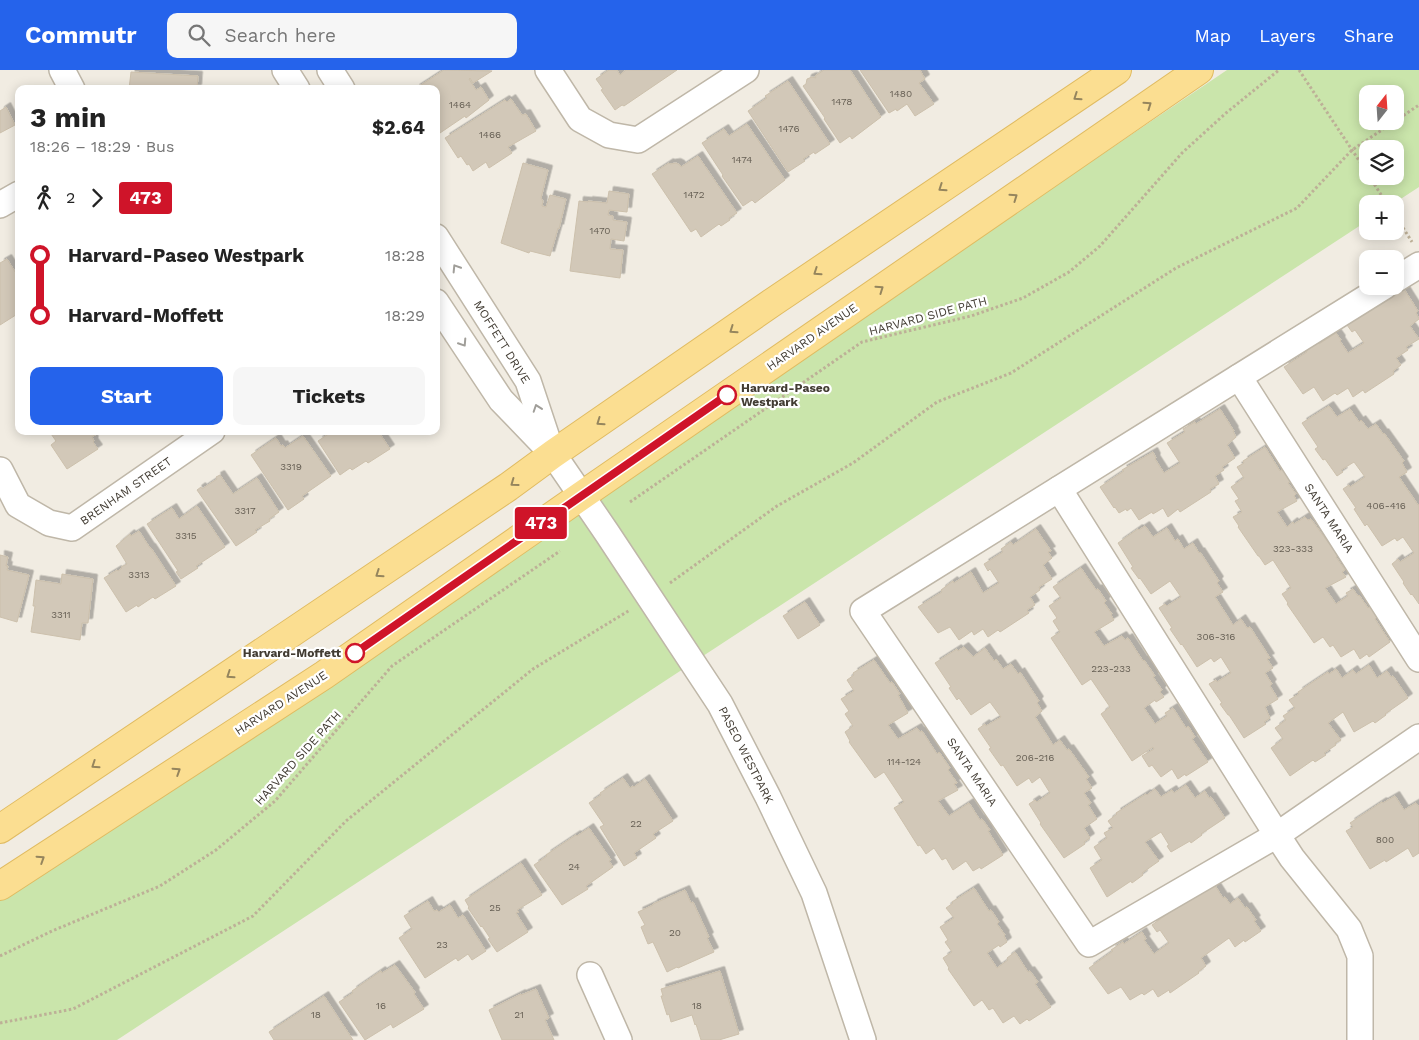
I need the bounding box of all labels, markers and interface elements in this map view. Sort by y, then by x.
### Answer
search box [167,13,517,58]
text: Commutr [25,21,137,49]
icon: search [185,21,213,49]
text: Search here [225,24,336,47]
text: Map [1194,25,1231,46]
text: Layers [1259,25,1316,46]
text: Share [1344,25,1394,46]
north arrow [1359,85,1404,130]
map controls [1359,85,1404,295]
house number: 1480 [890,88,912,99]
one-way arrow [1073,91,1083,100]
house number: 1478 [831,96,853,107]
house number: 1464 [449,99,471,110]
text: 3 min [30,101,106,134]
one-way arrow [1142,102,1152,111]
text: $2.64 [372,116,425,139]
house number: 1476 [779,123,800,134]
house number: 1466 [479,129,501,140]
text: 18:26 – 18:29 · Bus [30,137,174,156]
button: layers [1359,140,1404,185]
house number: 1474 [732,154,752,165]
one-way arrow [938,182,948,191]
icon: walk [30,184,58,212]
icon: forward [83,184,111,212]
text: 473 [129,187,162,208]
text: 2 [66,188,75,207]
house number: 1472 [684,189,705,200]
one-way arrow [1008,194,1018,203]
button: + [1359,195,1404,240]
house number: 1470 [589,225,611,236]
text: Harvard-Paseo Westpark [68,244,304,267]
text: 18:28 [385,246,425,265]
button: − [1359,250,1404,295]
one-way arrow [452,264,462,273]
one-way arrow [813,266,823,275]
one-way arrow [874,286,884,295]
street label: HARVARD SIDE PATH [867,294,989,338]
street label: MOFFETT DRIVE [471,298,533,386]
street label: HARVARD AVENUE [764,300,860,374]
text: Harvard-Moffett [68,304,223,327]
text: 18:29 [385,306,425,325]
one-way arrow [729,324,739,333]
one-way arrow [457,337,466,346]
button: Start [30,367,223,425]
button: Tickets [233,367,425,425]
place label: Harvard-Paseo Westpark [741,381,830,409]
marker: Harvard-Paseo Westpark [717,385,737,405]
one-way arrow [533,404,543,413]
one-way arrow [596,416,605,425]
street label: BRENHAM STREET [78,454,174,528]
house number: 3319 [280,461,302,472]
one-way arrow [510,477,520,486]
street label: SANTA MARIA [1301,481,1357,555]
house number: 406-416 [1366,500,1406,511]
house number: 3317 [234,505,256,516]
line badge: 473 [512,507,570,539]
text: 473 [525,512,557,533]
house number: 3315 [175,530,197,541]
house number: 323-333 [1273,543,1313,554]
one-way arrow [375,568,385,577]
house number: 3313 [128,569,150,580]
house number: 3311 [51,609,71,620]
house number: 306-316 [1197,631,1235,642]
marker: Harvard-Moffett [345,643,365,663]
place label: Harvard-Moffett [243,646,342,660]
house number: 223-233 [1091,663,1131,674]
one-way arrow [226,668,235,678]
street label: HARVARD AVENUE [232,668,330,738]
street label: PASEO WESTPARK [716,704,777,806]
street label: HARVARD SIDE PATH [252,708,344,808]
street label: SANTA MARIA [944,735,1000,809]
house number: 206-216 [1016,752,1054,763]
house number: 114-124 [887,756,921,767]
one-way arrow [91,759,101,768]
one-way arrow [172,767,181,777]
house number: 22 [630,818,642,829]
house number: 800 [1376,834,1394,845]
one-way arrow [35,856,44,866]
house number: 24 [568,861,580,872]
house number: 25 [489,902,501,913]
house number: 20 [669,927,681,938]
house number: 23 [436,939,448,950]
house number: 16 [376,1000,386,1011]
house number: 18 [692,1000,702,1011]
house number: 18 [311,1009,321,1020]
house number: 21 [514,1009,524,1020]

